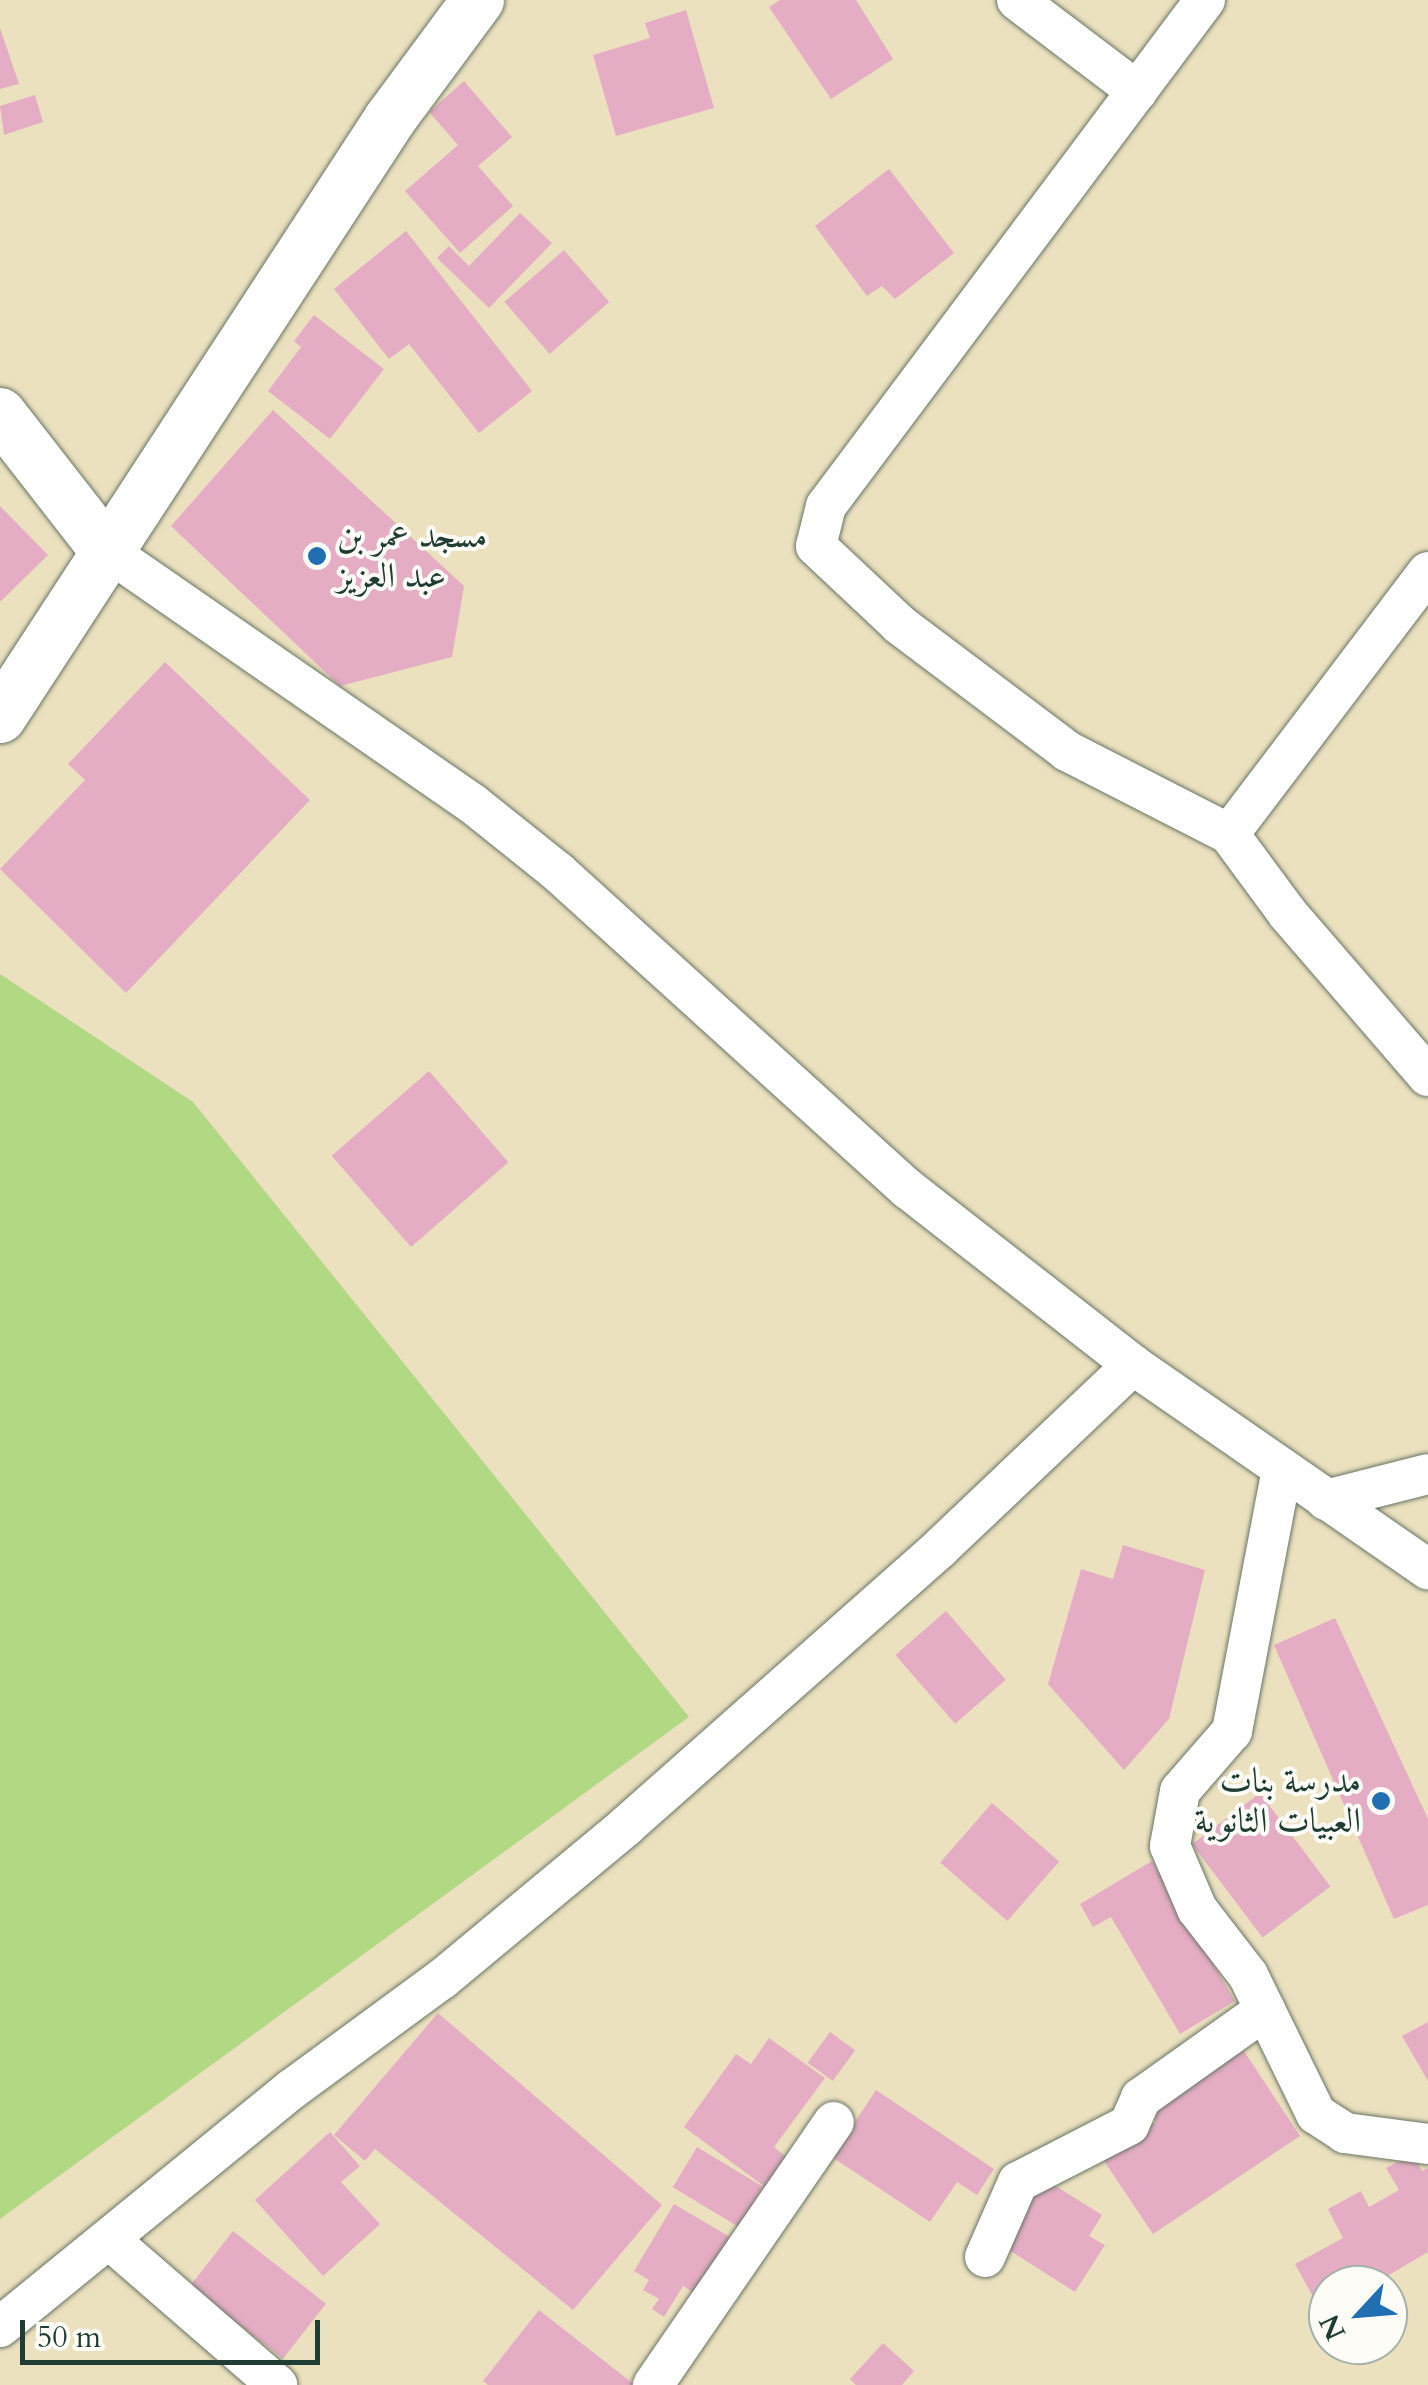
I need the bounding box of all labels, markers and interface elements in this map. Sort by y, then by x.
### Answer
place label: مسجد عمر بن عبد العزيز [337,515,487,597]
marker: مسجد عمر بن عبد العزيز [306,545,328,567]
place label: مدرسة بنات العبيات الثانوية [1194,1760,1361,1842]
marker: مدرسة بنات العبيات الثانوية [1370,1790,1392,1812]
north arrow [1308,2265,1408,2365]
scale bar [25,2300,325,2362]
text: N [1310,2308,1355,2347]
text: 50 m [37,2317,101,2358]

